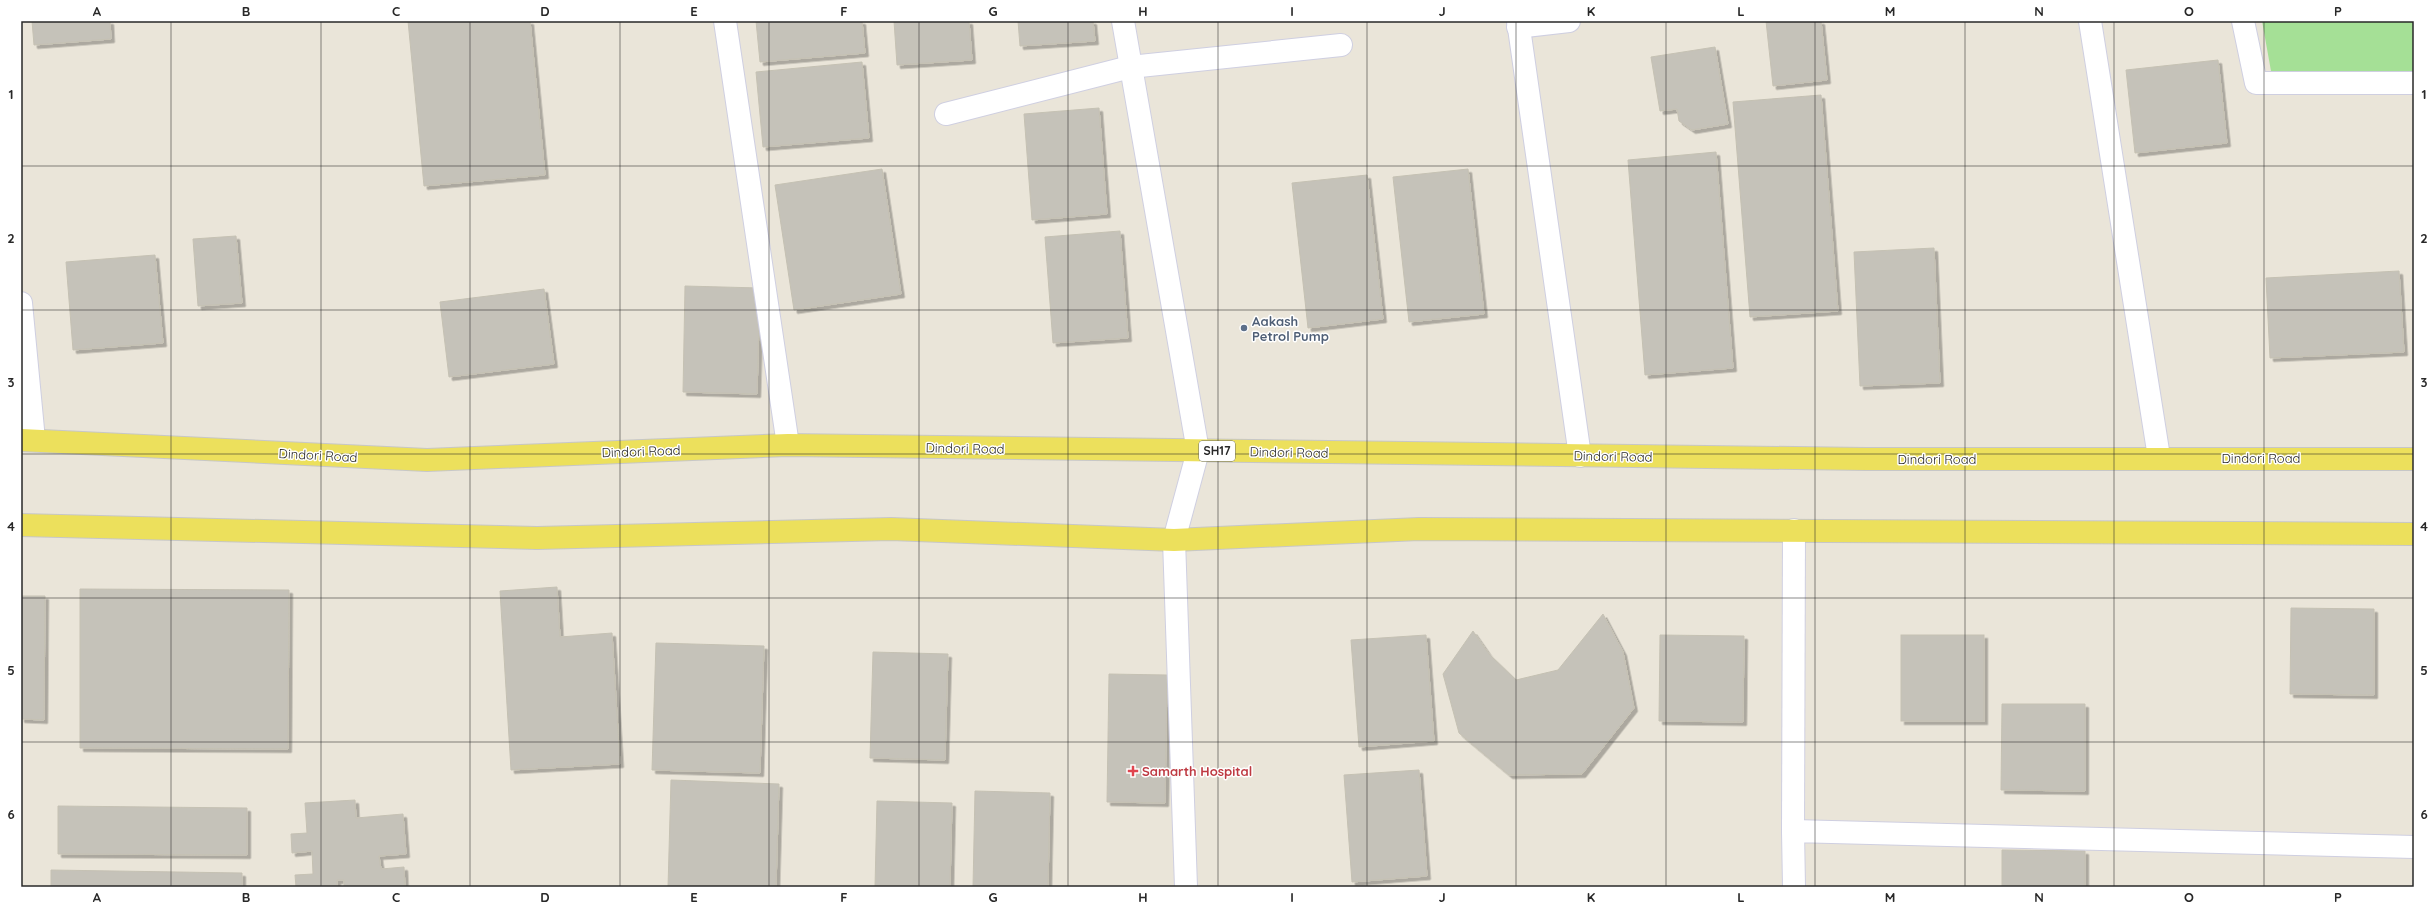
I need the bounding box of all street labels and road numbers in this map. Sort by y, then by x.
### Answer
street label: Dindori Road [925,439,1005,457]
road number: SH17 [1199,441,1235,461]
street label: Dindori Road [601,442,681,460]
street label: Dindori Road [1249,443,1329,461]
street label: Dindori Road [278,445,358,465]
street label: Dindori Road [1573,447,1653,465]
street label: Dindori Road [2222,450,2300,466]
street label: Dindori Road [1898,451,1976,467]

